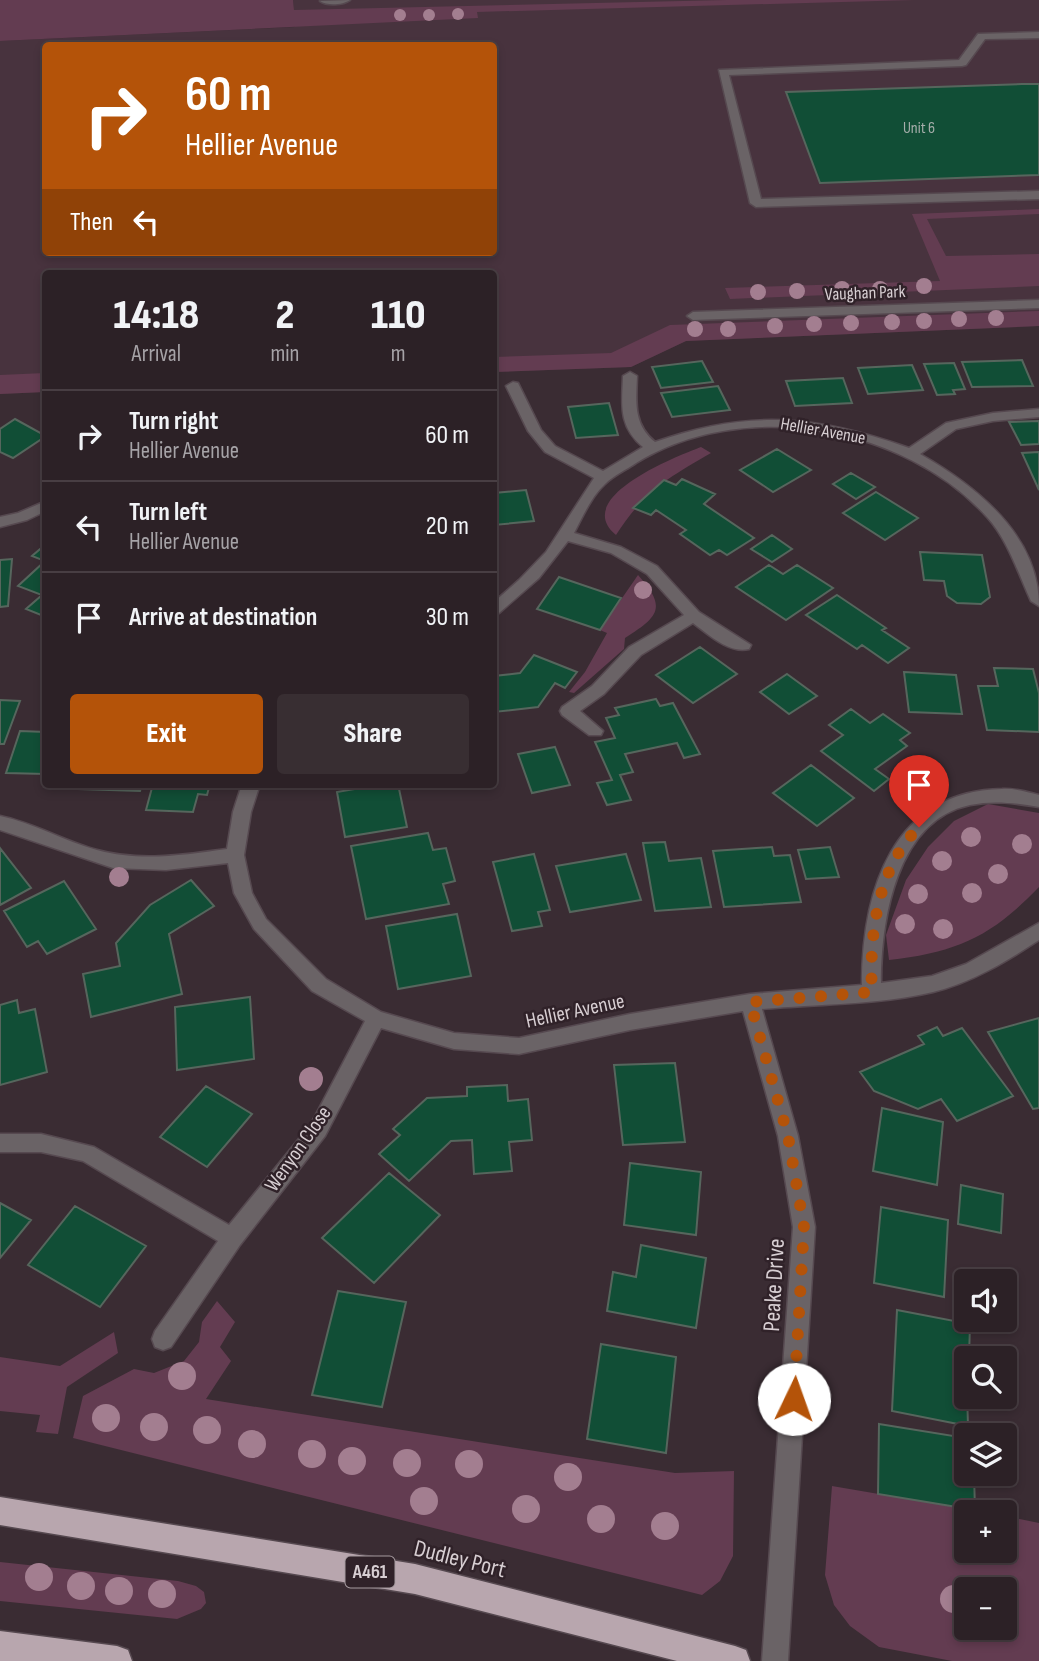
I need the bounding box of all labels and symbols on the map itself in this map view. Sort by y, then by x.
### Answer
house number: Unit 6 [903,119,935,138]
street label: Vaughan Park [824,281,906,305]
street label: Hellier Avenue [779,413,867,449]
pin [889,755,949,827]
street label: Hellier Avenue [523,988,627,1034]
street label: Wenyon Close [260,1102,336,1196]
street label: Peake Drive [757,1238,791,1332]
position arrow [757,1362,831,1436]
street label: Dudley Port [411,1534,509,1584]
road number: A461 [346,1556,394,1588]

